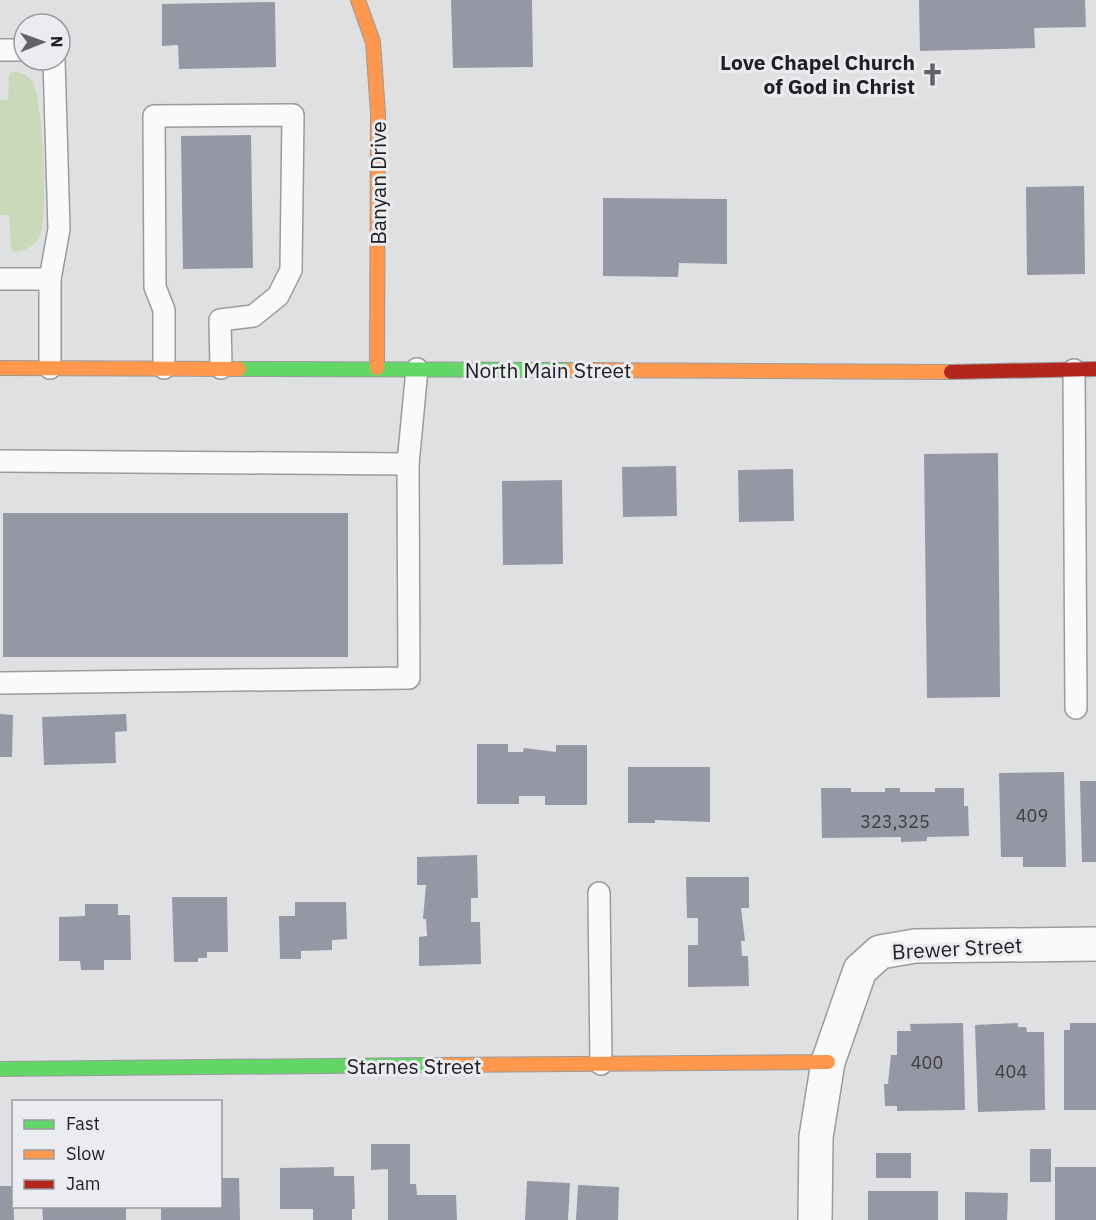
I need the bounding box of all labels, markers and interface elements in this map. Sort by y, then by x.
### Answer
north arrow [12,12,72,72]
text: N [47,36,67,48]
place label: Love Chapel Church of God in Christ [720,48,915,100]
church icon: Love Chapel Church of God in Christ [920,61,946,87]
street label: Banyan Drive [364,121,392,245]
street label: North Main Street [465,356,631,384]
house number: 409 [1016,804,1048,827]
house number: 323,325 [860,810,930,833]
street label: Brewer Street [891,931,1023,965]
house number: 400 [911,1051,943,1074]
street label: Starnes Street [347,1052,481,1080]
house number: 404 [995,1060,1027,1083]
legend [12,1100,222,1208]
text: Fast [66,1112,100,1135]
text: Slow [66,1142,105,1165]
text: Jam [66,1172,101,1195]

